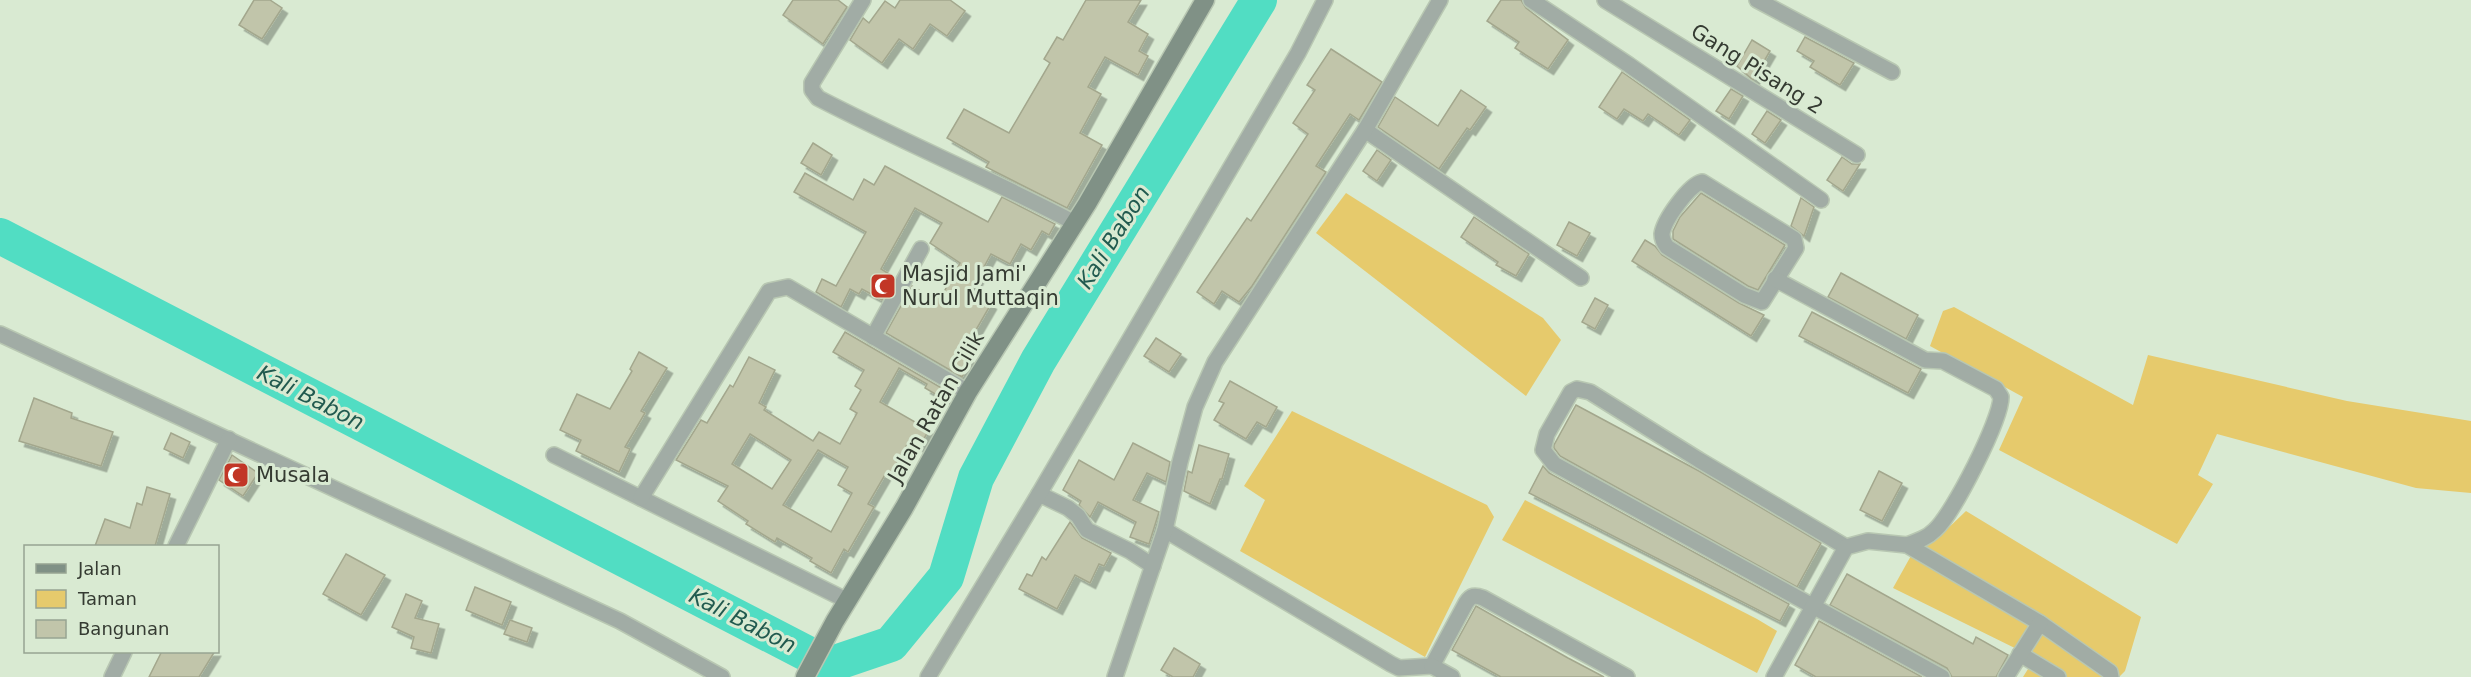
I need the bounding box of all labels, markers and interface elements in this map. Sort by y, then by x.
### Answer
street label: Gang Pisang 2 [1687,19,1827,119]
water label: Kali Babon [1072,181,1155,293]
place label: Masjid Jami' Nurul Muttaqin [902,262,1059,310]
mosque icon: Masjid Jami' Nurul Muttaqin [868,271,898,301]
street label: Jalan Ratan Cilik [882,327,989,488]
water label: Kali Babon [253,360,368,435]
mosque icon: Musala [221,460,251,490]
place label: Musala [256,463,330,487]
legend [24,545,219,653]
text: Jalan [77,558,122,579]
water label: Kali Babon [685,583,800,658]
text: Taman [77,588,137,609]
text: Bangunan [78,618,169,639]

